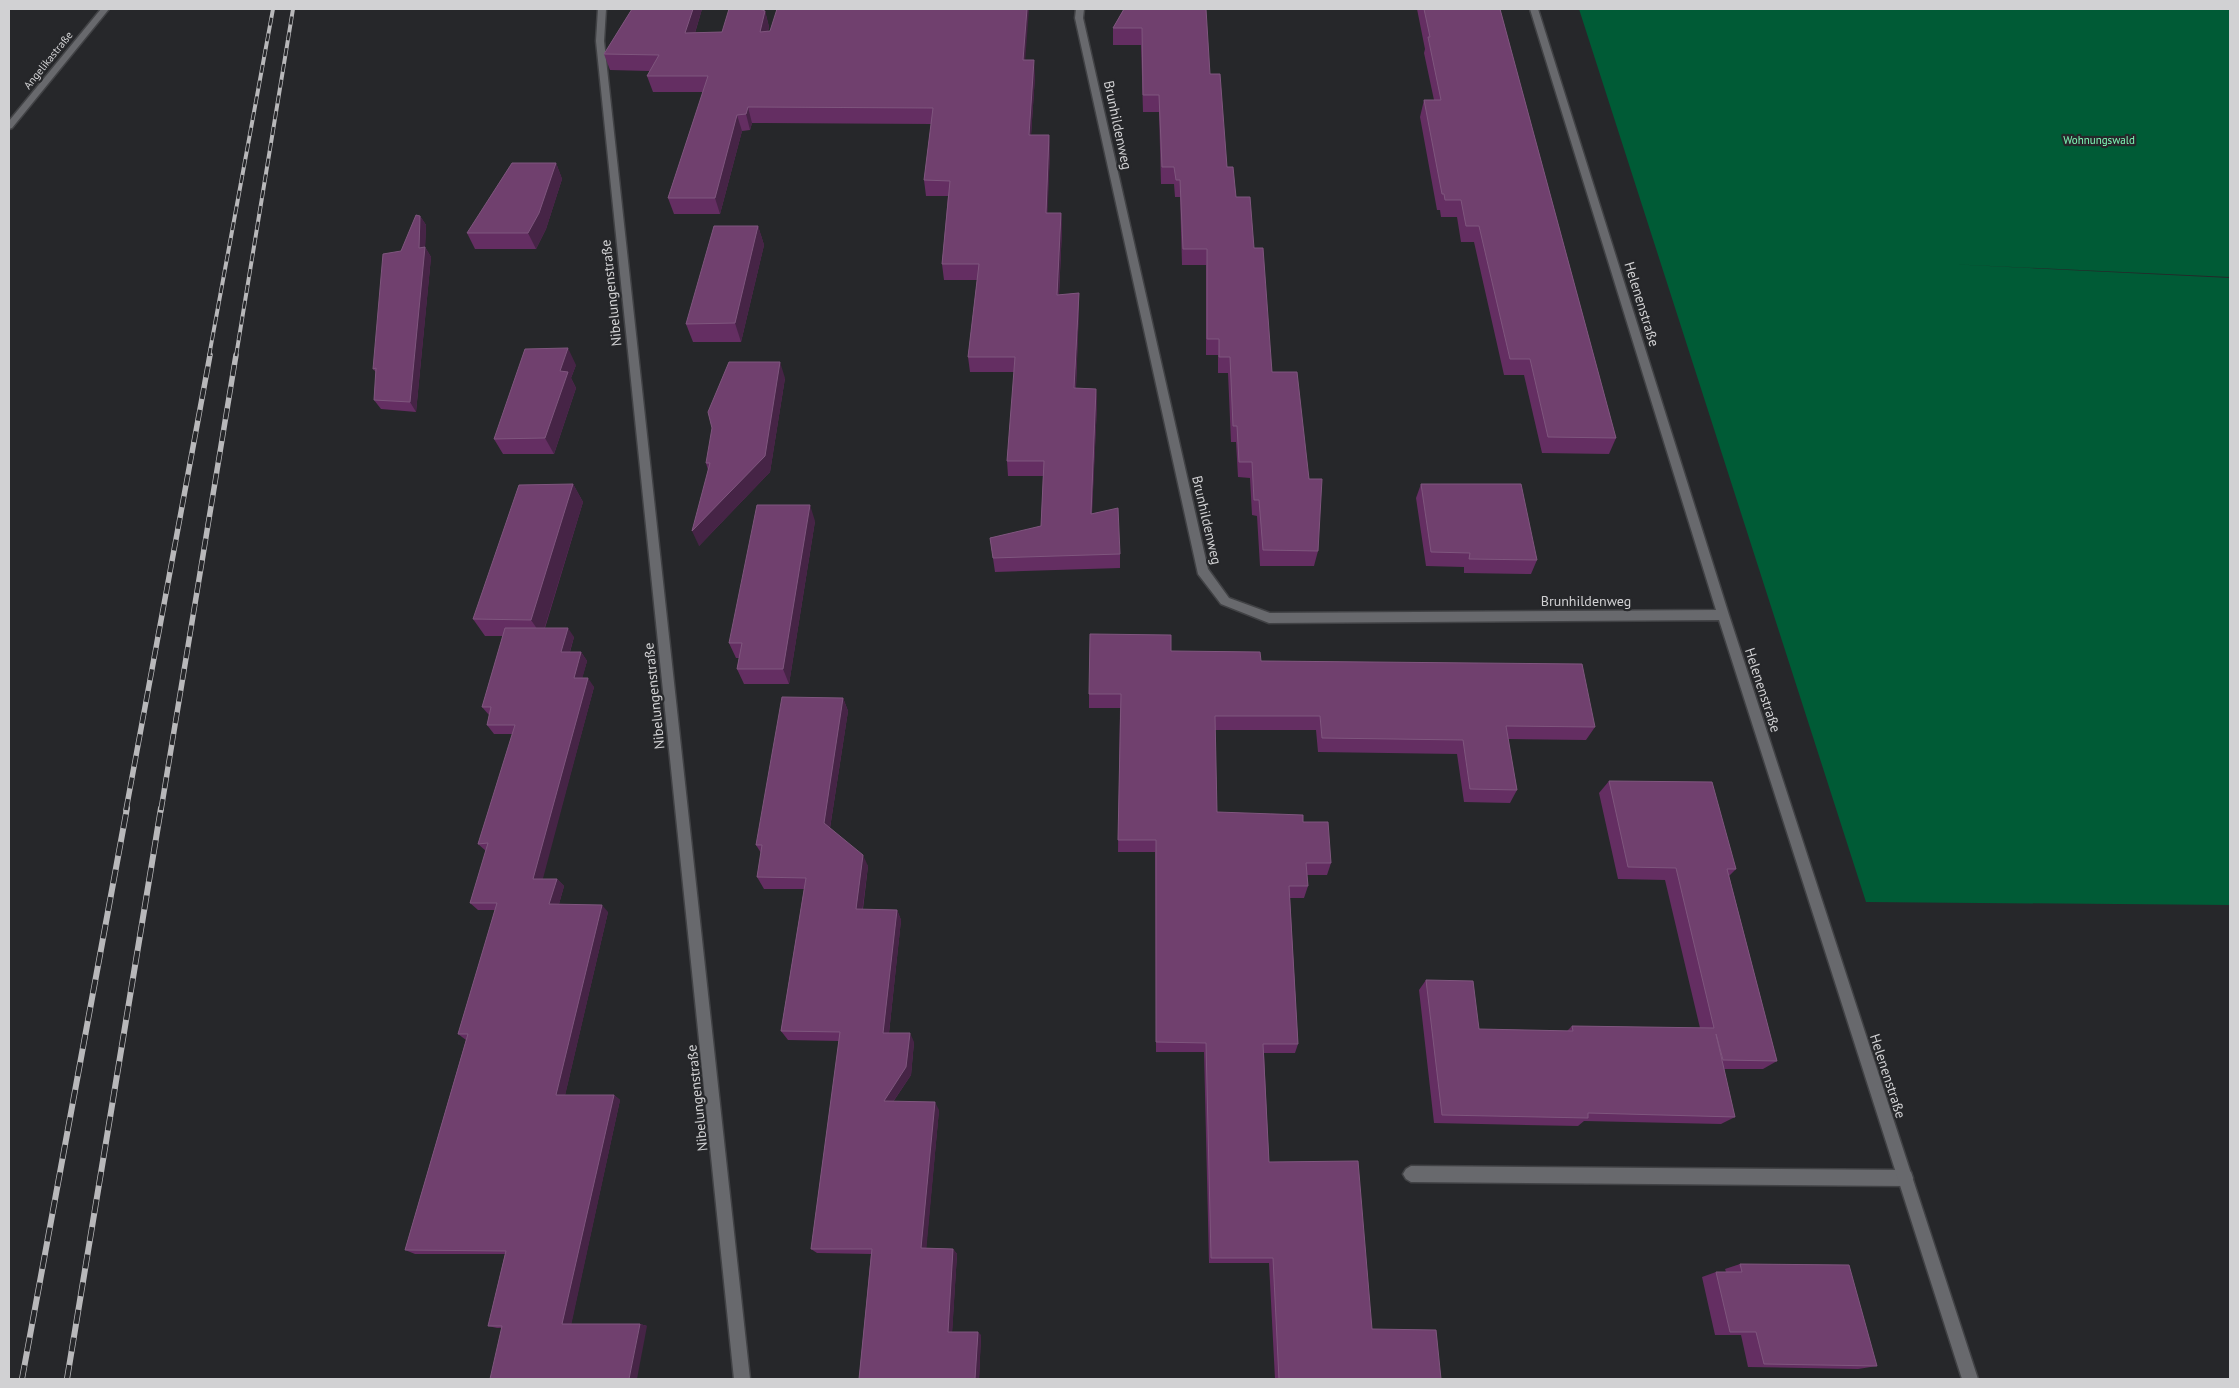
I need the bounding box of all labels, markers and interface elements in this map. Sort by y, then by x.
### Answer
street label: Angelikastraße [20,28,76,92]
street label: Brunhildenweg [1100,79,1136,171]
park label: Wohnungswald [2063,133,2135,147]
street label: Nibelungenstraße [596,239,626,347]
street label: Helenenstraße [1621,259,1663,349]
street label: Brunhildenweg [1188,474,1226,566]
street label: Brunhildenweg [1541,592,1631,610]
street label: Nibelungenstraße [639,642,669,750]
street label: Helenenstraße [1741,645,1785,735]
street label: Helenenstraße [1866,1031,1910,1121]
street label: Nibelungenstraße [682,1044,712,1152]

